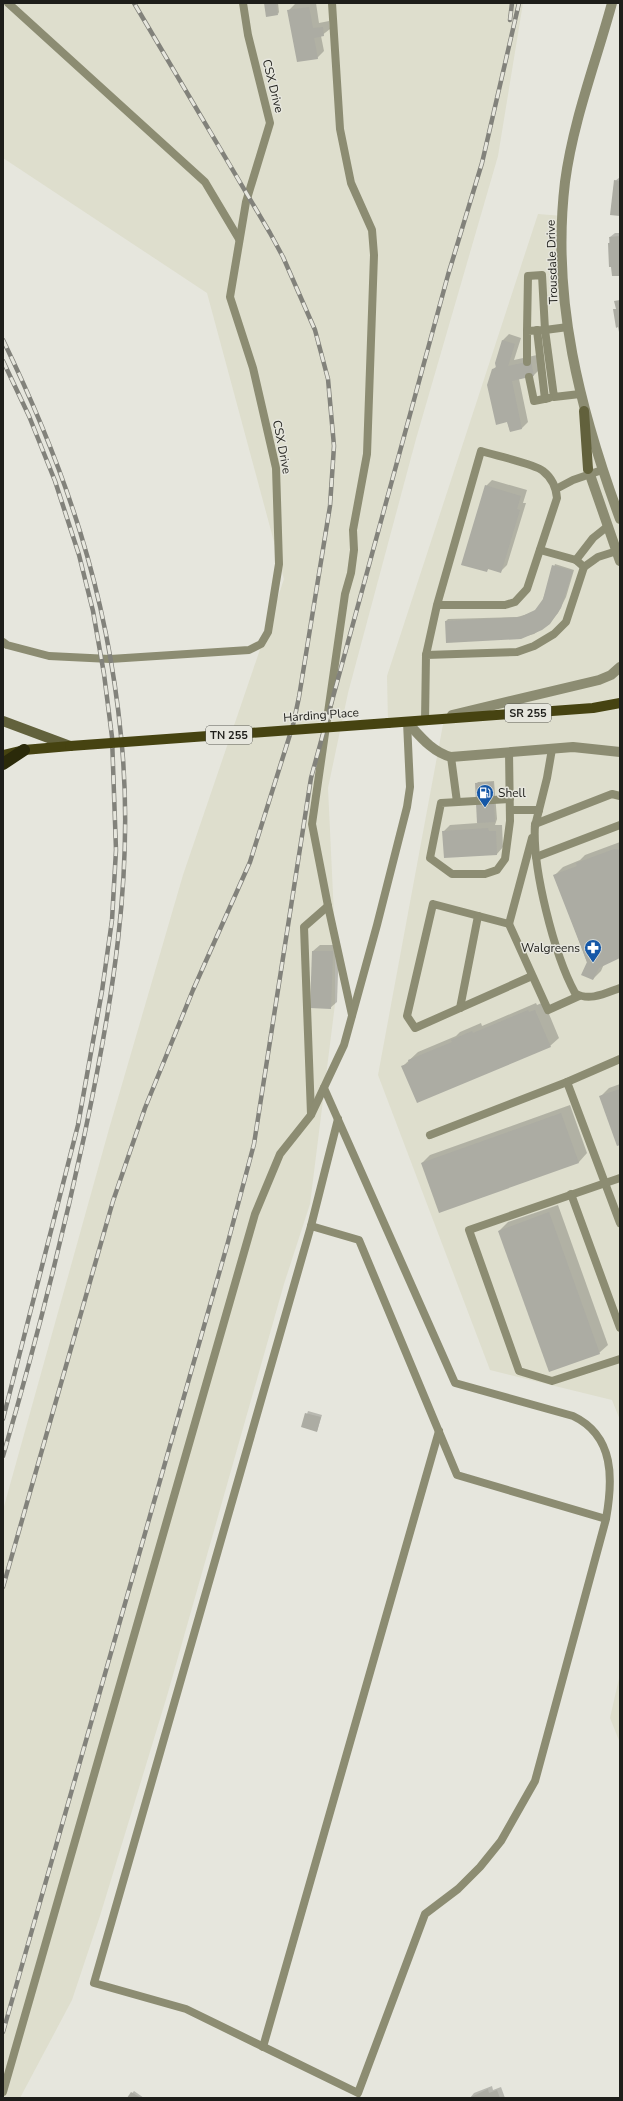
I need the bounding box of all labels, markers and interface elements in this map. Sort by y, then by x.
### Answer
street label: CSX Drive [259,58,287,114]
street label: Trousdale Drive [543,220,561,304]
street label: CSX Drive [269,419,295,475]
street label: Harding Place [283,704,359,726]
road number: SR 255 [505,704,551,722]
road number: TN 255 [206,726,252,744]
fuel station icon: Shell [475,783,495,808]
place label: Shell [498,785,526,801]
pharmacy icon: Walgreens [583,938,603,963]
place label: Walgreens [521,940,580,956]

